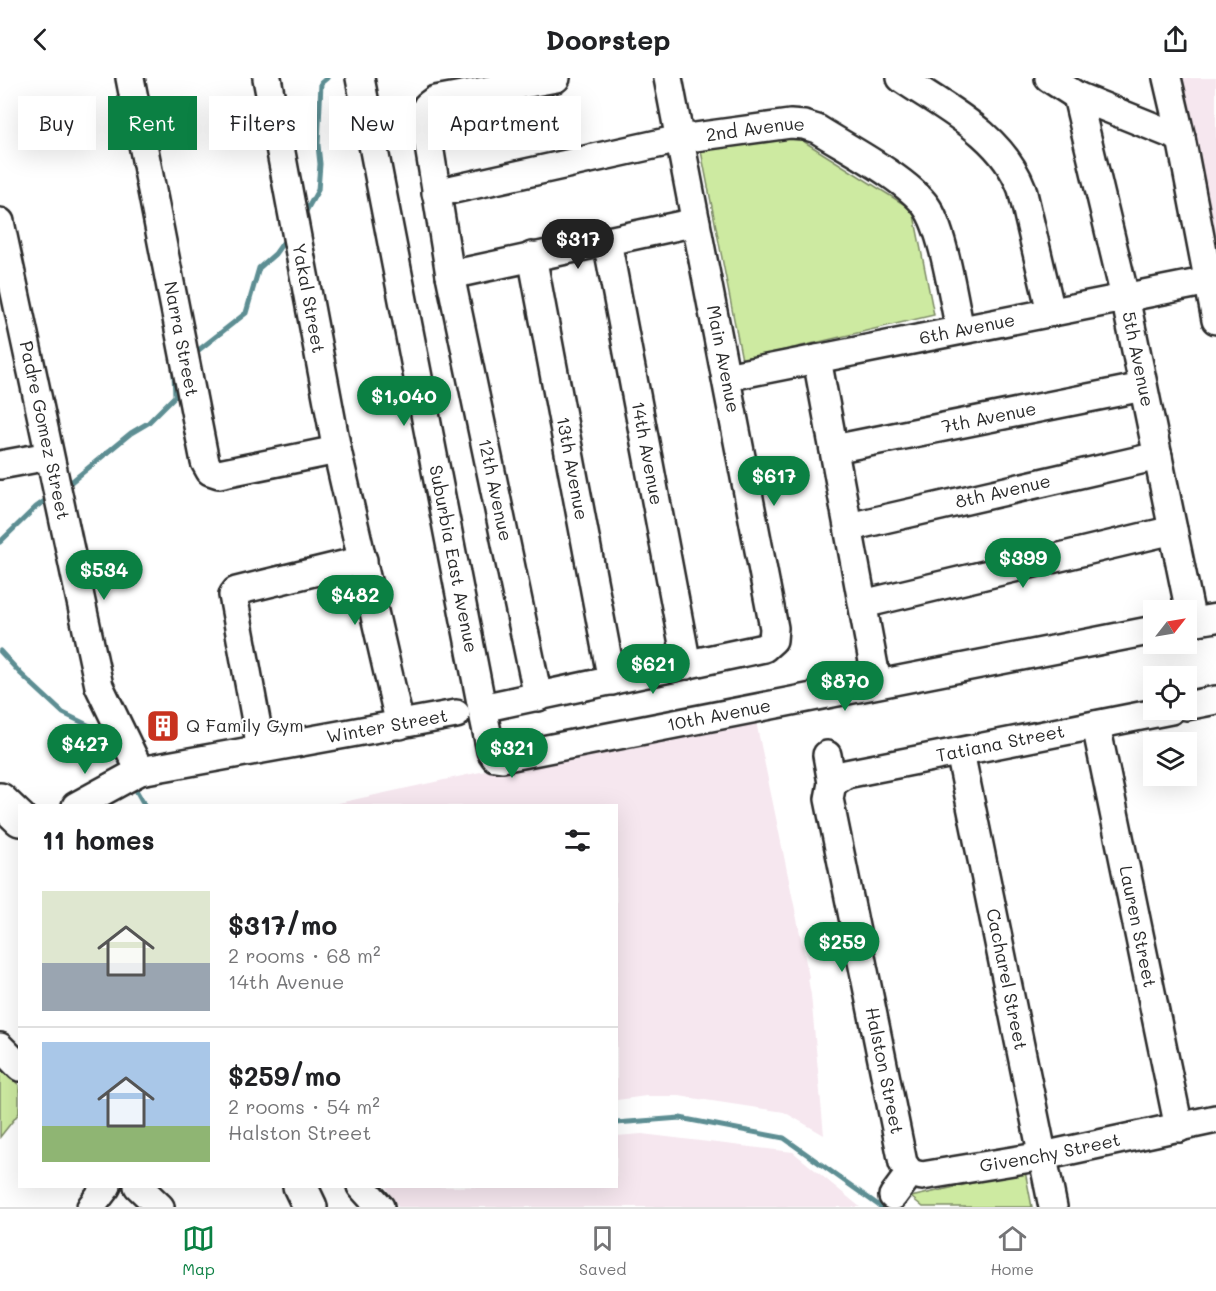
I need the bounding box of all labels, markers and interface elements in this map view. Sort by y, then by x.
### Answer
text: Doorstep [546,22,670,57]
icon: back [24,23,57,56]
icon: share [1159,23,1192,56]
chip: Buy [18,96,96,150]
chip: Rent [108,96,197,150]
chip: Filters [209,96,317,150]
chip: New [329,96,416,150]
chip: Apartment [428,96,581,150]
street label: 2nd Avenue [704,111,806,146]
pin: $317 [542,219,614,270]
text: $317 [556,225,600,251]
street label: Yakal Street [287,241,332,355]
street label: Narra Street [159,279,205,399]
street label: Main Avenue [702,303,746,415]
street label: 6th Avenue [917,307,1017,349]
street label: 5th Avenue [1117,309,1160,409]
street label: Padre Gomez Street [15,338,76,522]
pin: $1,040 [355,376,453,427]
text: $1,040 [371,382,437,408]
street label: 7th Avenue [939,396,1038,438]
street label: 14th Avenue [627,399,670,507]
street label: 13th Avenue [551,414,594,522]
street label: 12th Avenue [473,436,519,543]
pin: $617 [738,456,810,507]
text: $617 [752,462,796,488]
street label: Suburbia East Avenue [424,463,484,655]
street label: 8th Avenue [953,468,1053,513]
pin: $399 [987,538,1059,589]
text: $399 [999,544,1047,570]
pin: $534 [68,550,140,601]
text: $534 [80,556,128,582]
pin: $482 [319,575,391,626]
text: $482 [331,581,379,607]
north arrow [1143,600,1197,654]
map controls [1143,600,1197,786]
pin: $621 [617,644,689,695]
text: $621 [631,650,675,676]
pin: $870 [809,661,881,712]
button: locate [1143,666,1197,720]
text: $870 [821,667,869,693]
street label: 10th Avenue [665,692,773,736]
street label: Winter Street [324,703,449,748]
building icon: Q Family Gym [145,708,181,744]
place label: Q Family Gym [186,713,304,737]
street label: Tatiana Street [934,718,1066,767]
pin: $427 [49,724,121,775]
pin: $321 [476,728,548,779]
text: $427 [61,730,109,756]
button: layers [1143,732,1197,786]
text: $321 [490,734,534,760]
text: 11 homes [42,823,155,857]
icon: filters [561,824,594,857]
street label: Lauren Street [1114,863,1163,990]
street label: Cacharel Street [981,906,1034,1052]
text: $317/mo [228,908,337,942]
icon: home [90,915,162,987]
pin: $259 [806,922,878,973]
text: $259 [818,928,866,954]
text: 2 rooms · 68 m² [228,942,381,968]
text: 14th Avenue [228,968,344,994]
street label: Halston Street [861,1005,910,1136]
text: $259/mo [228,1059,341,1093]
icon: home [90,1066,162,1138]
text: 2 rooms · 54 m² [228,1093,380,1119]
text: Halston Street [228,1119,371,1145]
street label: Givenchy Street [978,1127,1122,1177]
tab: Map [182,1222,215,1279]
tab: Saved [579,1222,626,1279]
tab: Home [990,1222,1034,1279]

